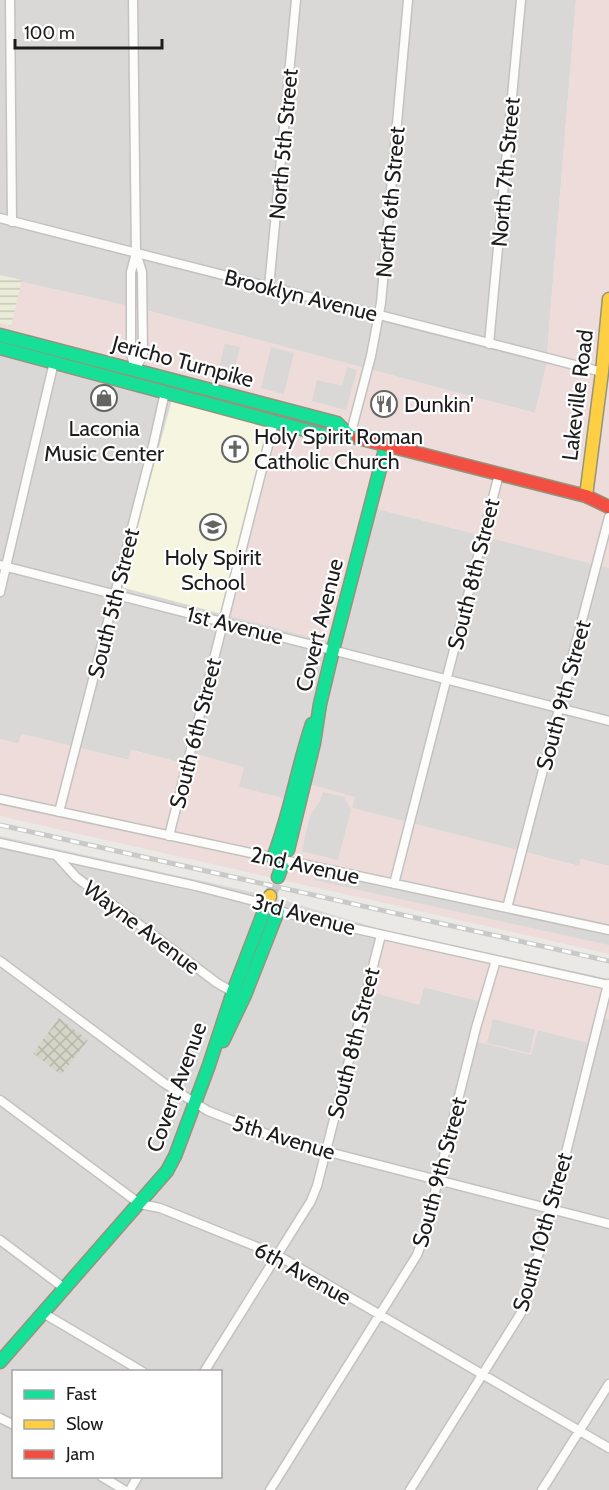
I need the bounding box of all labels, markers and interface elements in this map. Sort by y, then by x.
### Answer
scale bar [15,12,162,50]
text: 100 m [24,22,75,44]
street label: North 5th Street [263,67,304,221]
street label: North 7th Street [485,95,526,248]
street label: North 6th Street [370,125,411,279]
street label: Brooklyn Avenue [221,263,380,328]
street label: Lakeville Road [556,328,599,462]
street label: Jericho Turnpike [108,329,257,393]
shop icon: Laconia Music Center [89,383,119,413]
restaurant icon: Dunkin' [369,389,399,419]
place label: Dunkin' [404,391,474,418]
place label: Laconia Music Center [44,415,164,467]
place label: Holy Spirit Roman Catholic Church [254,423,423,475]
church icon: Holy Spirit Roman Catholic Church [220,434,250,464]
street label: South 8th Street [442,495,505,653]
school or university icon: Holy Spirit School [198,512,228,542]
street label: South 5th Street [82,525,145,681]
place label: Holy Spirit School [164,544,262,596]
street label: Covert Avenue [290,556,349,694]
street label: 1st Avenue [184,600,286,650]
street label: South 9th Street [531,617,597,773]
street label: South 6th Street [164,655,227,811]
street label: 2nd Avenue [248,841,362,890]
street label: Wayne Avenue [78,875,206,980]
street label: 3rd Avenue [249,888,358,941]
street label: South 8th Street [322,964,385,1122]
street label: Covert Avenue [141,1019,212,1156]
street label: South 9th Street [407,1094,473,1250]
street label: 5th Avenue [229,1109,338,1166]
street label: South 10th Street [507,1149,578,1315]
street label: 6th Avenue [250,1236,356,1311]
legend [12,1370,222,1478]
text: Fast [66,1383,97,1405]
text: Slow [66,1413,103,1435]
text: Jam [65,1443,95,1465]

